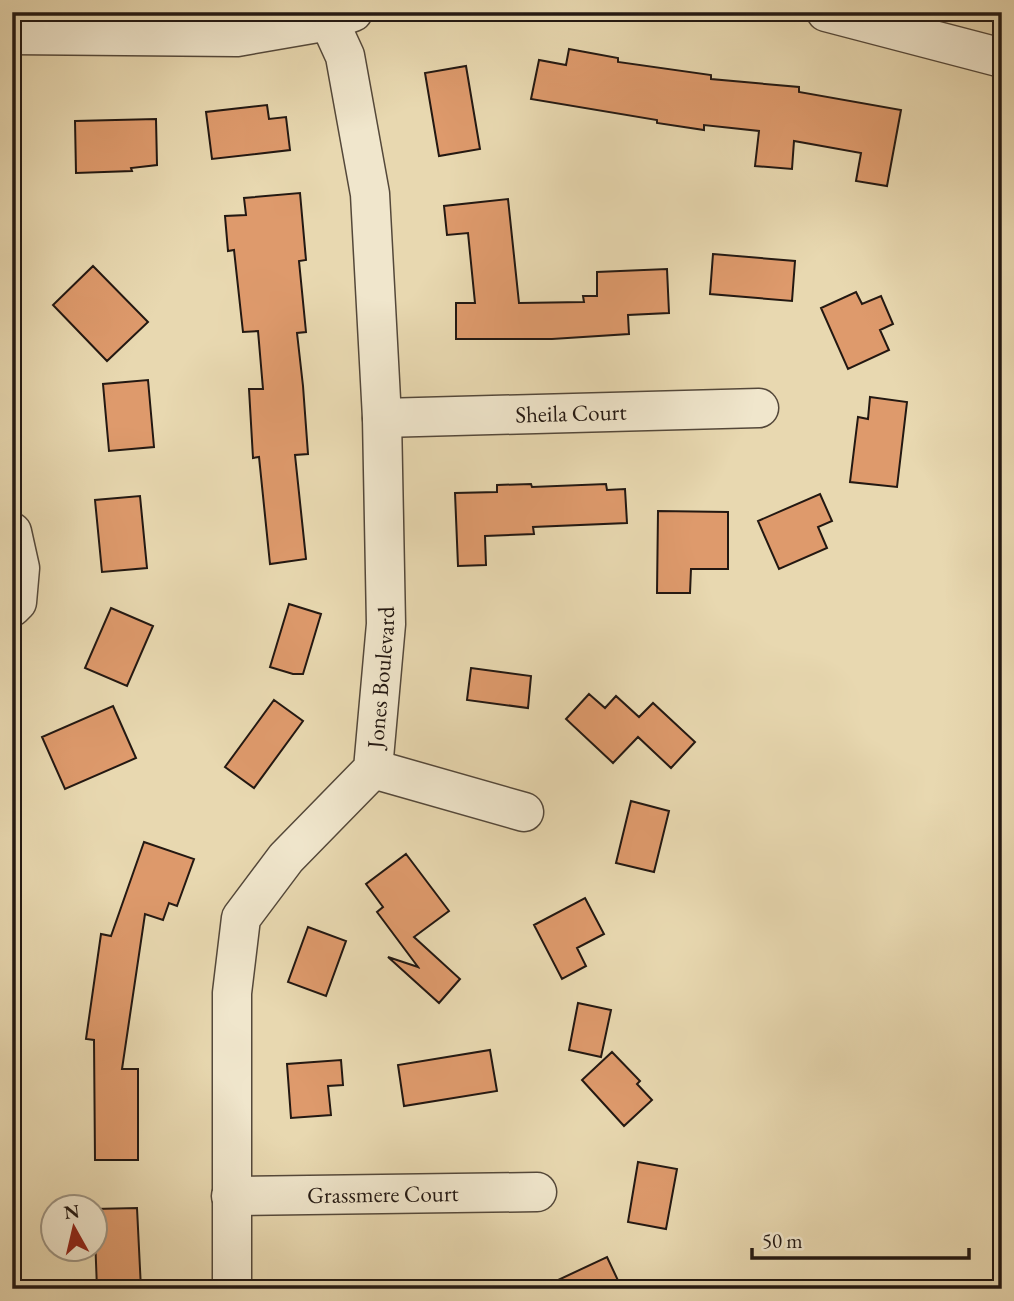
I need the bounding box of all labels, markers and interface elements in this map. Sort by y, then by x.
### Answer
street label: Sheila Court [515,396,628,429]
street label: Jones Boulevard [360,606,401,752]
street label: Grassmere Court [307,1178,460,1210]
north arrow [38,1192,108,1262]
text: N [62,1198,82,1225]
scale bar [752,1217,968,1261]
text: 50 m [762,1227,803,1254]

